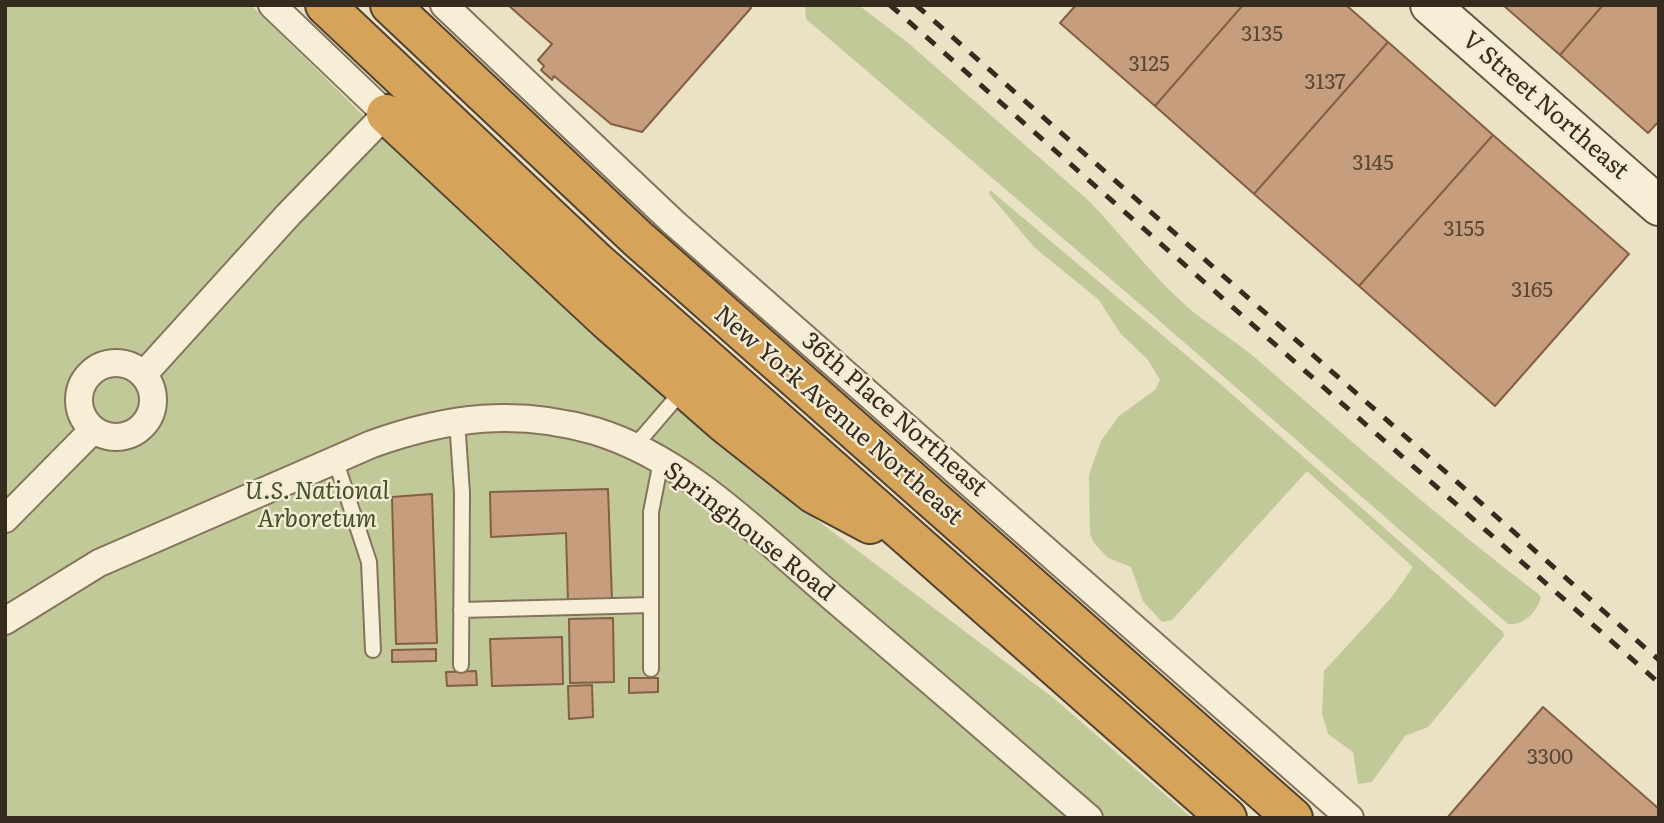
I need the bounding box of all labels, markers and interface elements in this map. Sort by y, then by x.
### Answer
house number: 3135 [1241,22,1283,48]
street label: V Street Northeast [1456,26,1634,186]
house number: 3125 [1128,52,1170,78]
house number: 3137 [1304,70,1346,96]
house number: 3145 [1352,151,1394,177]
house number: 3155 [1443,217,1485,243]
house number: 3165 [1511,278,1553,304]
street label: New York Avenue Northeast [708,300,968,532]
street label: 36th Place Northeast [796,327,992,503]
street label: Springhouse Road [658,456,840,608]
park label: U.S. National Arboretum [245,478,389,534]
house number: 3300 [1527,745,1573,771]

